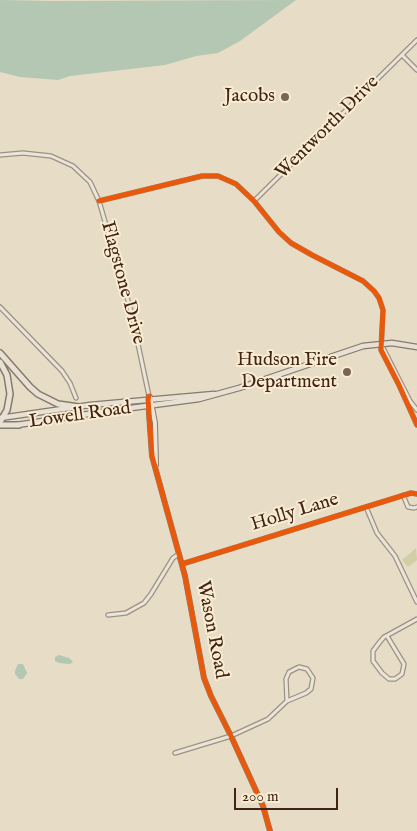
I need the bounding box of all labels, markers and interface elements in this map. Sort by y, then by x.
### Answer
street label: Wentworth Drive [271,71,385,185]
place label: Jacobs [224,86,275,108]
marker: Jacobs [279,91,291,103]
street label: Flagstone Drive [95,219,149,347]
place label: Hudson Fire Department [237,350,337,394]
marker: Hudson Fire Department [341,366,353,378]
street label: Lowell Road [28,398,132,434]
street label: Holly Lane [248,489,342,537]
street label: Wason Road [190,579,232,681]
scale bar [237,778,341,810]
text: 200 m [242,787,279,806]

